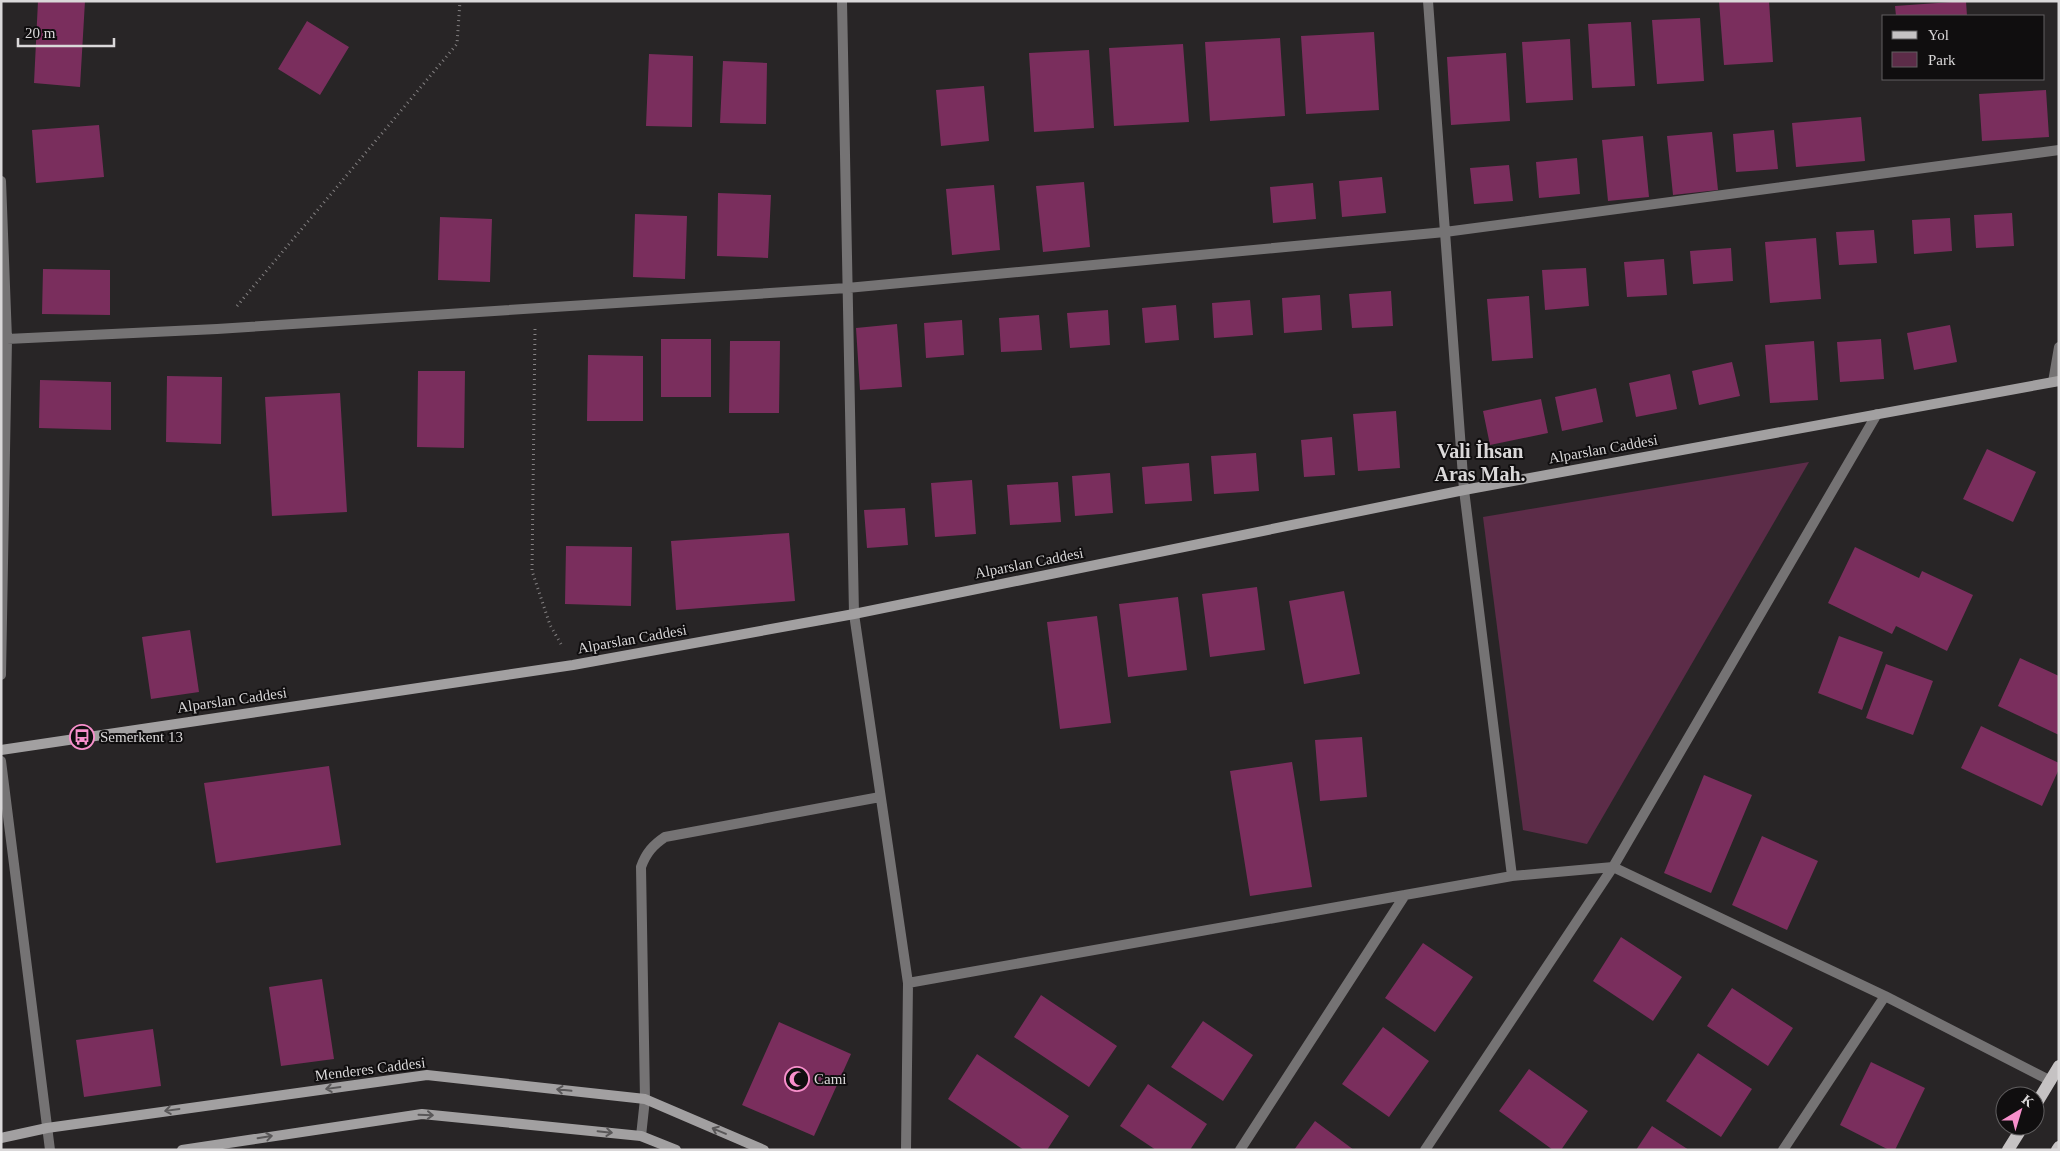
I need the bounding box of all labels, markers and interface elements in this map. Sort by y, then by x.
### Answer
scale bar [18,15,114,47]
legend [1882,15,2045,80]
text: 20 m [25,25,56,41]
text: Yol [1928,27,1949,43]
text: Park [1928,52,1956,68]
street label: Alparslan Caddesi [1547,432,1659,466]
district label: Vali İhsan Aras Mah. [1434,439,1526,485]
street label: Alparslan Caddesi [973,545,1085,581]
street label: Alparslan Caddesi [576,622,688,656]
street label: Alparslan Caddesi [176,684,288,716]
bus stop icon: Semerkent 13 [69,724,95,750]
place label: Semerkent 13 [100,729,183,745]
street label: Menderes Caddesi [314,1054,426,1084]
mosque icon: Cami [784,1066,810,1092]
place label: Cami [814,1071,847,1087]
one-way arrow [325,1083,341,1093]
one-way arrow [556,1085,572,1095]
north arrow [1995,1086,2045,1136]
text: K [2019,1092,2037,1110]
one-way arrow [164,1106,180,1116]
one-way arrow [417,1110,433,1120]
one-way arrow [712,1125,727,1135]
one-way arrow [596,1128,612,1137]
one-way arrow [257,1132,273,1142]

